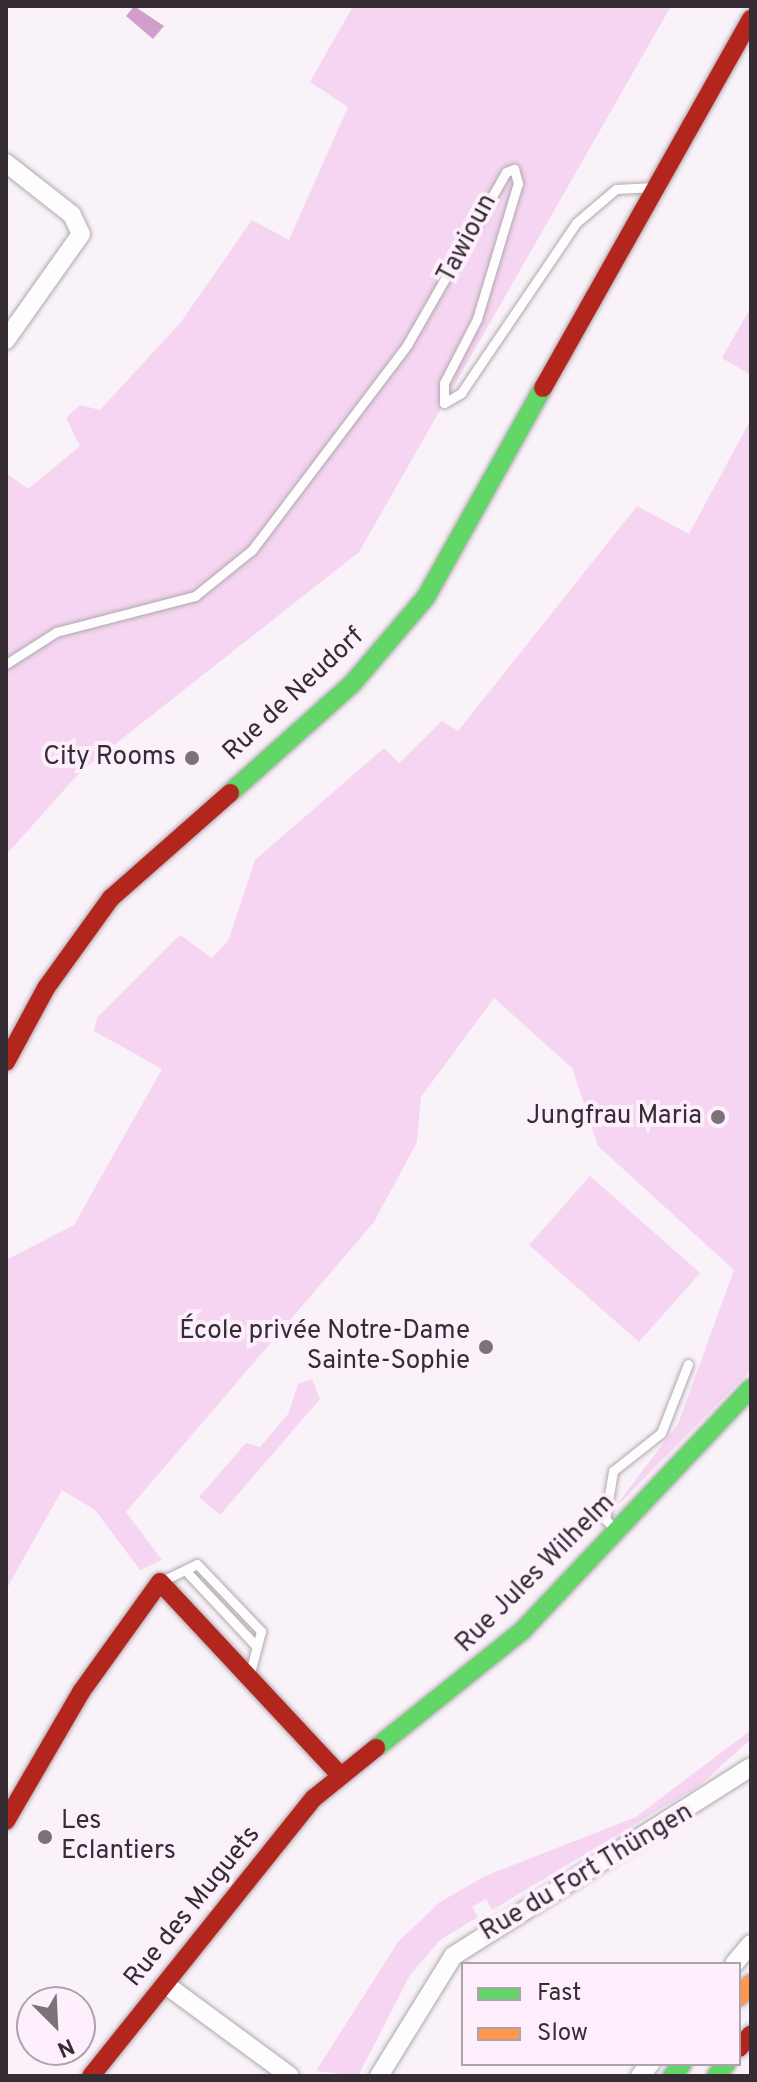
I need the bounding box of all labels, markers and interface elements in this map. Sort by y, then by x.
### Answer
street label: Tawioun [432,189,504,289]
street label: Rue de Neudorf [217,622,371,768]
place label: City Rooms [43,742,176,774]
marker: City Rooms [183,749,201,767]
place label: Jungfrau Maria [526,1101,702,1133]
marker: Jungfrau Maria [709,1108,727,1126]
place label: École privée Notre-Dame Sainte-Sophie [179,1316,470,1378]
marker: École privée Notre-Dame Sainte-Sophie [477,1338,495,1356]
street label: Rue Jules Wilhelm [450,1488,622,1660]
street label: Rue du Fort Thüngen [475,1797,699,1949]
place label: Les Eclantiers [61,1806,176,1868]
street label: Rue des Muguets [119,1820,267,1994]
marker: Les Eclantiers [36,1828,54,1846]
legend [461,1962,741,2066]
text: Fast [537,1979,581,2009]
north arrow [16,1986,96,2066]
text: Slow [537,2019,588,2049]
text: N [52,2031,78,2062]

